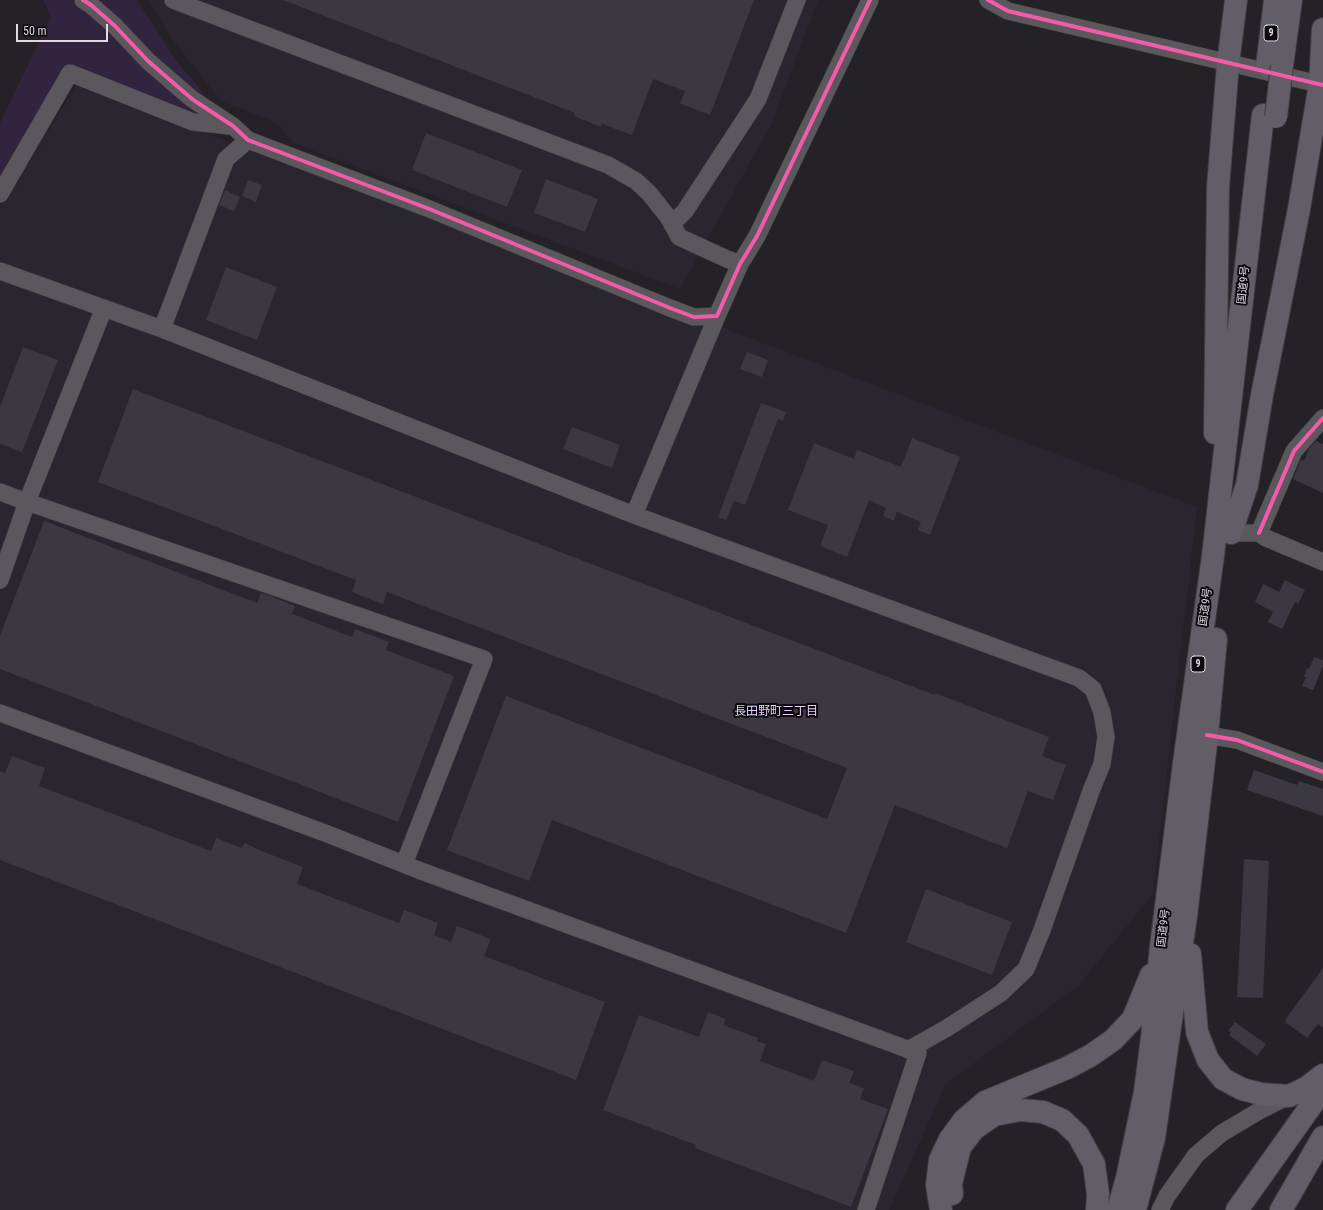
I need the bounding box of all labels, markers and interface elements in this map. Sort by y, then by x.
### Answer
scale bar [18,16,110,42]
text: 50 m [23,24,47,38]
road number: 9 [1264,25,1278,41]
street label: 国道9号 [1235,265,1253,305]
street label: 国道9号 [1197,587,1215,627]
road number: 9 [1191,656,1205,672]
district label: 長田野町三丁目 [734,705,818,719]
street label: 国道9号 [1155,908,1173,948]

